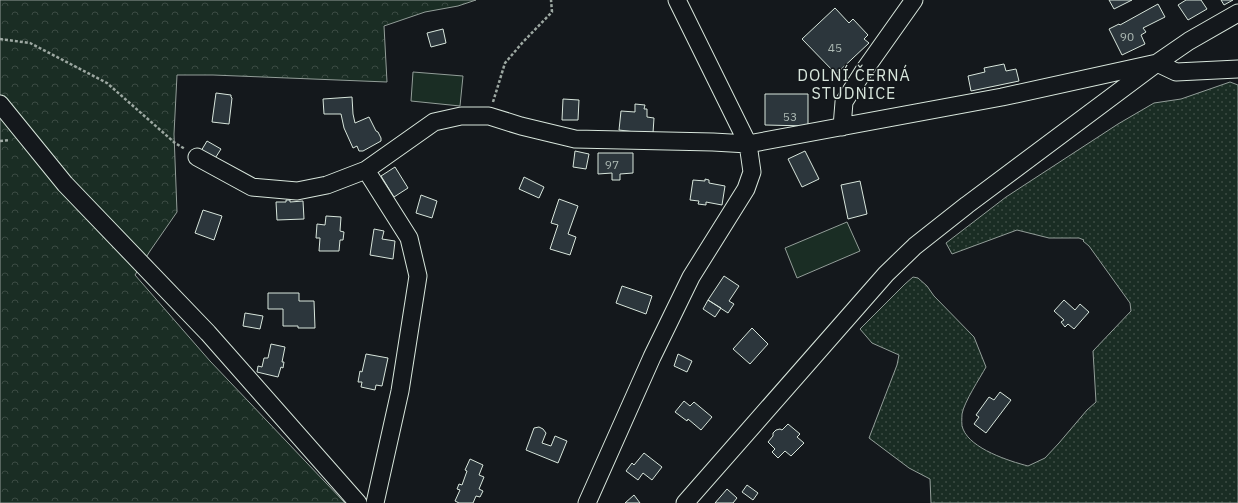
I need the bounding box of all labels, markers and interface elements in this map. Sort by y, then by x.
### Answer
house number: 90 [1120,29,1134,44]
house number: 45 [828,40,842,55]
district label: DOLNÍ ČERNÁ STUDNICE [797,64,911,103]
house number: 53 [783,109,797,124]
house number: 97 [605,157,619,172]

